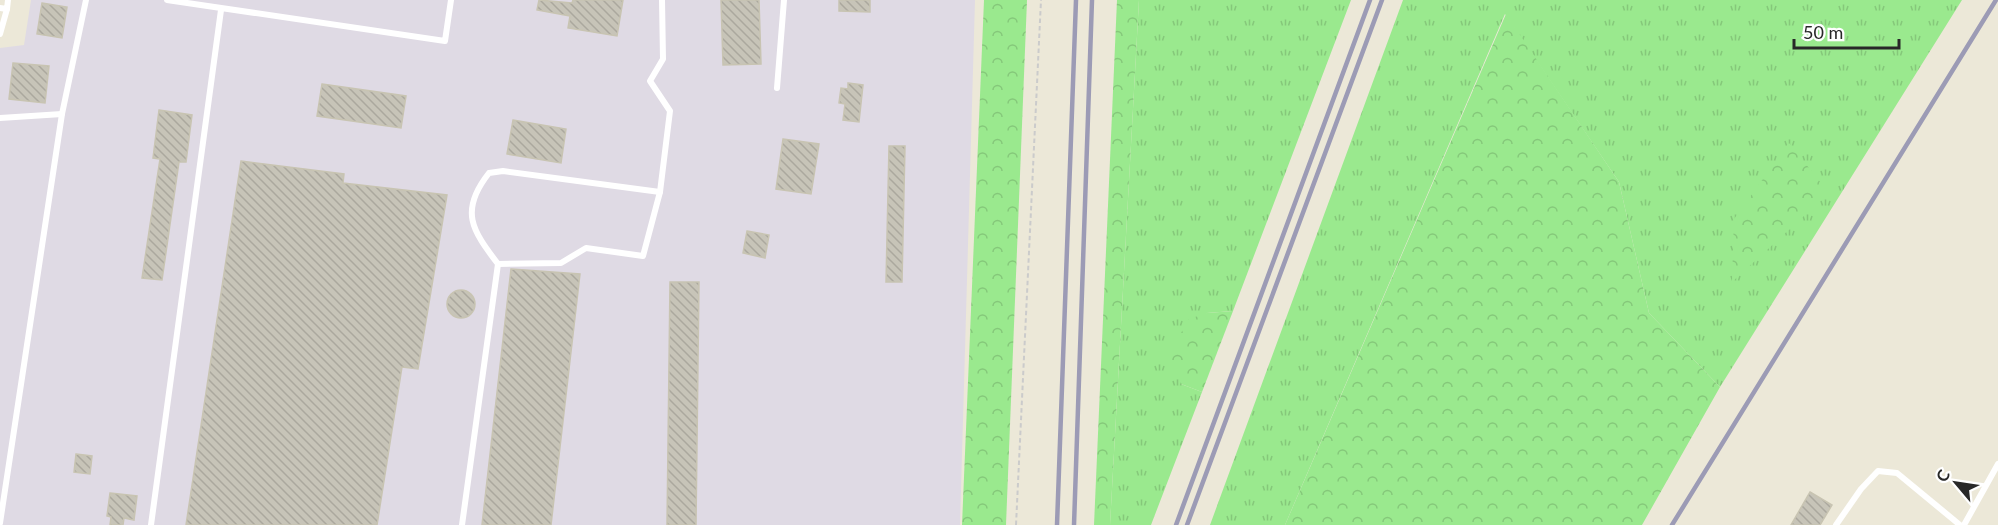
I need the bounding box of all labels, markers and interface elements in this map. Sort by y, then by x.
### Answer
scale bar [1794,12,1899,50]
text: 50 m [1803,21,1843,43]
north arrow [1926,453,1986,513]
text: С [1932,466,1954,485]

